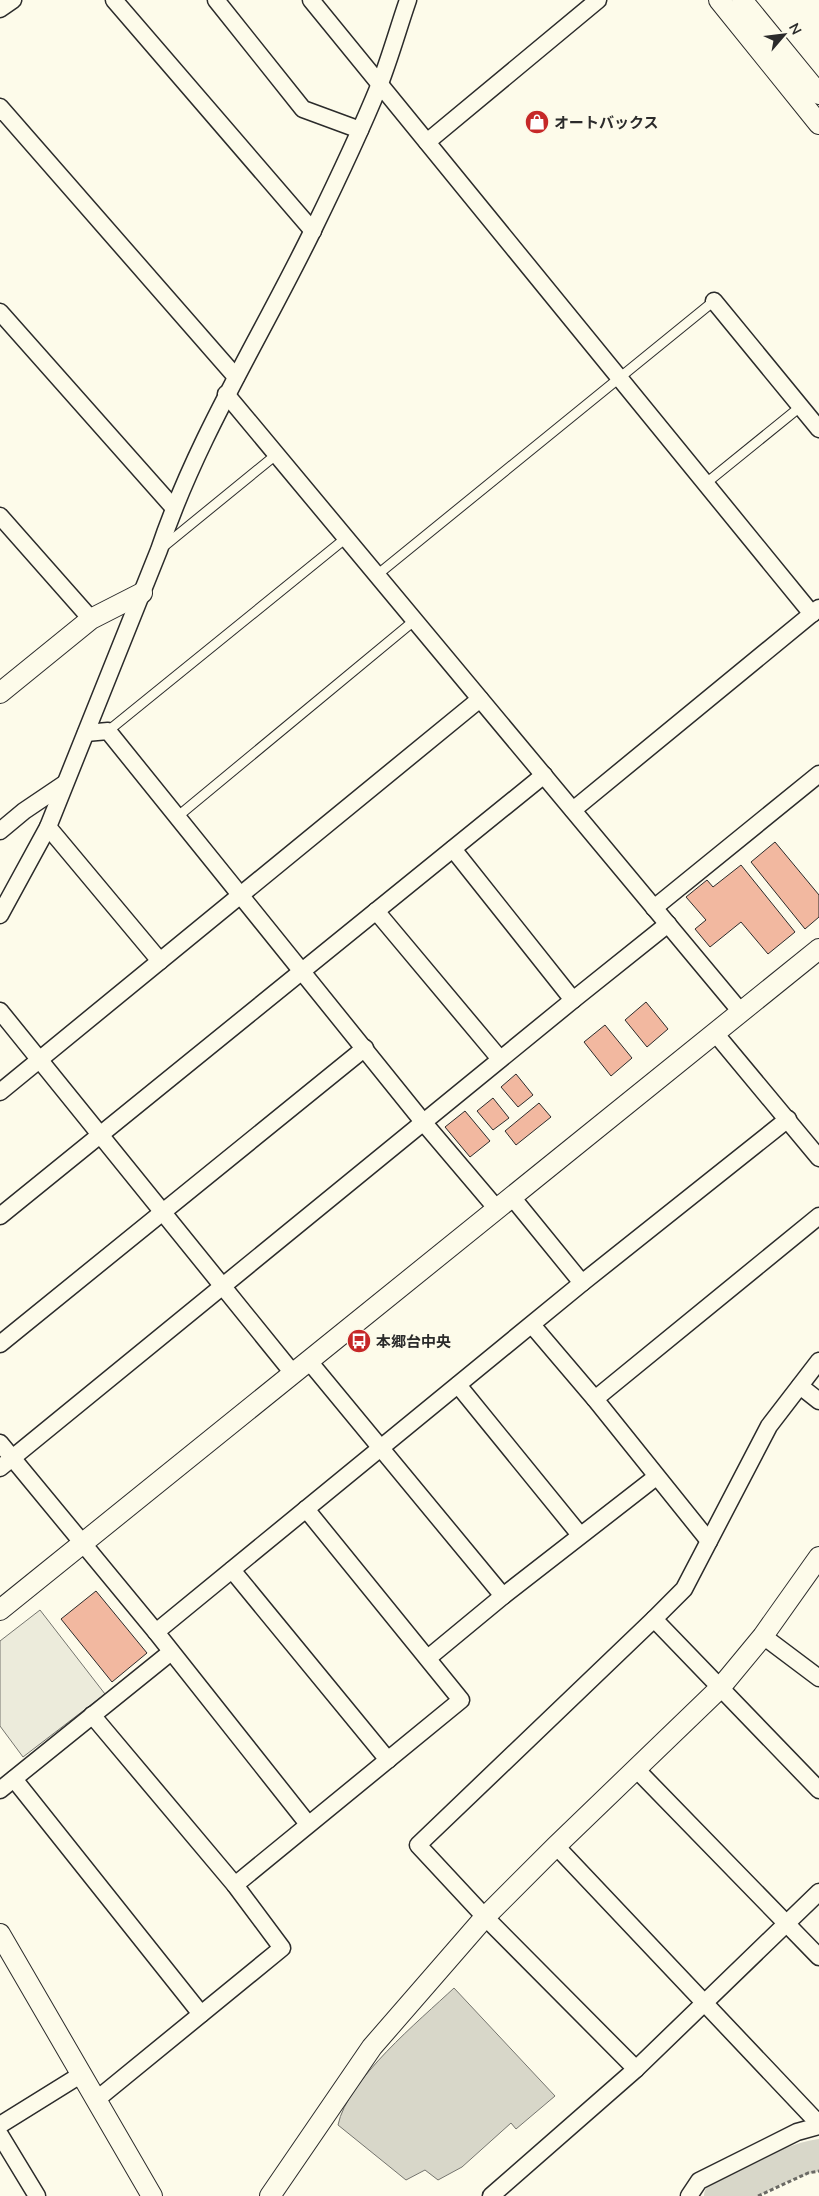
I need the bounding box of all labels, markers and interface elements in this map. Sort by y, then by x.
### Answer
north arrow [759,10,809,60]
text: N [785,20,806,38]
shop icon: オートバックス [524,109,550,135]
place label: オートバックス [554,113,659,132]
bus stop icon: 本郷台中央 [346,1328,372,1354]
place label: 本郷台中央 [376,1332,451,1351]

